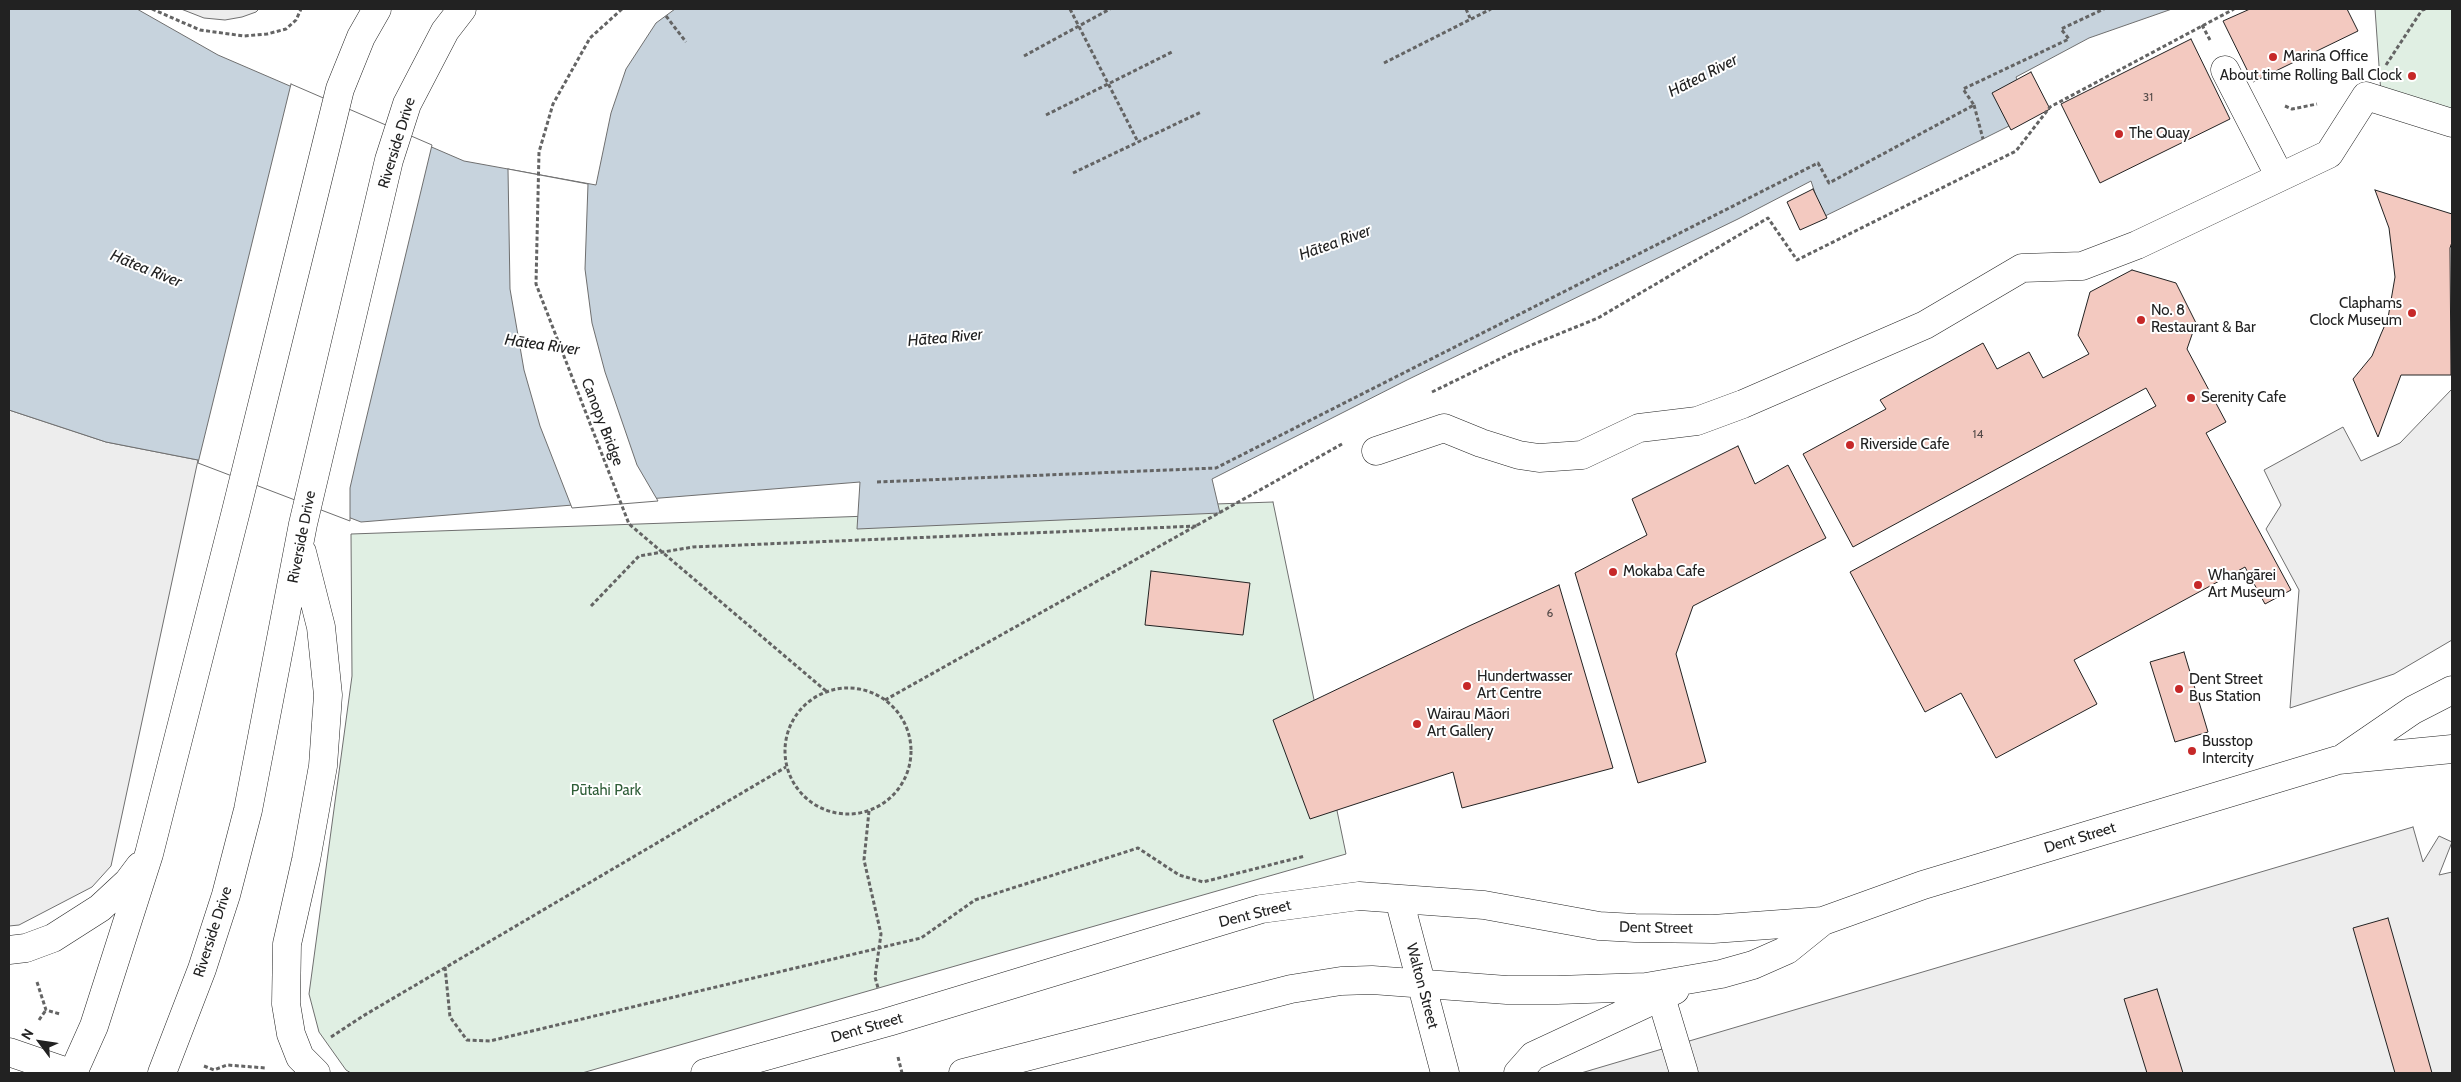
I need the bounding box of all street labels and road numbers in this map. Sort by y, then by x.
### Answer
street label: Riverside Drive [375,95,419,191]
street label: Canopy Bridge [577,376,627,468]
street label: Riverside Drive [284,489,320,585]
street label: Dent Street [2042,819,2118,857]
street label: Riverside Drive [190,884,236,980]
street label: Dent Street [1217,896,1293,932]
street label: Dent Street [1619,918,1693,938]
street label: Walton Street [1402,941,1442,1031]
street label: Dent Street [829,1009,905,1047]

